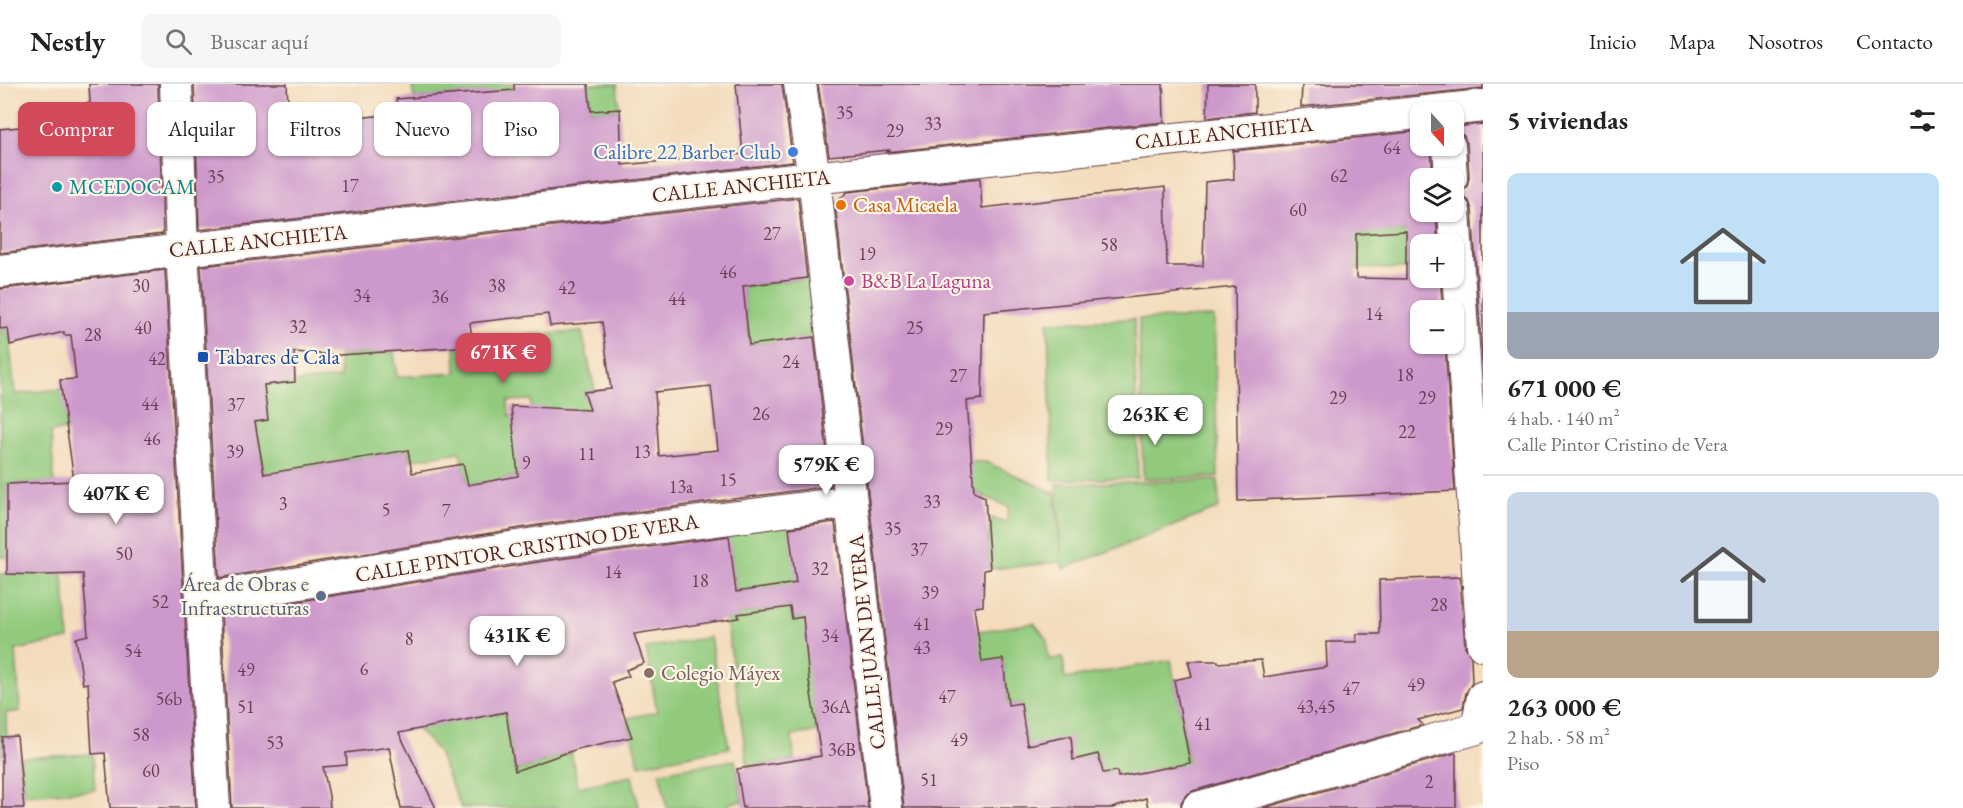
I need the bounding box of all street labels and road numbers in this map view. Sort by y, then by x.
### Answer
street label: CALLE ANCHIETA [1134,110,1315,155]
street label: CALLE ANCHIETA [651,163,832,208]
street label: CALLE ANCHIETA [168,218,349,263]
street label: CALLE PINTOR CRISTINO DE VERA [353,507,701,588]
street label: CALLE JUAN DE VERA [842,533,891,751]

